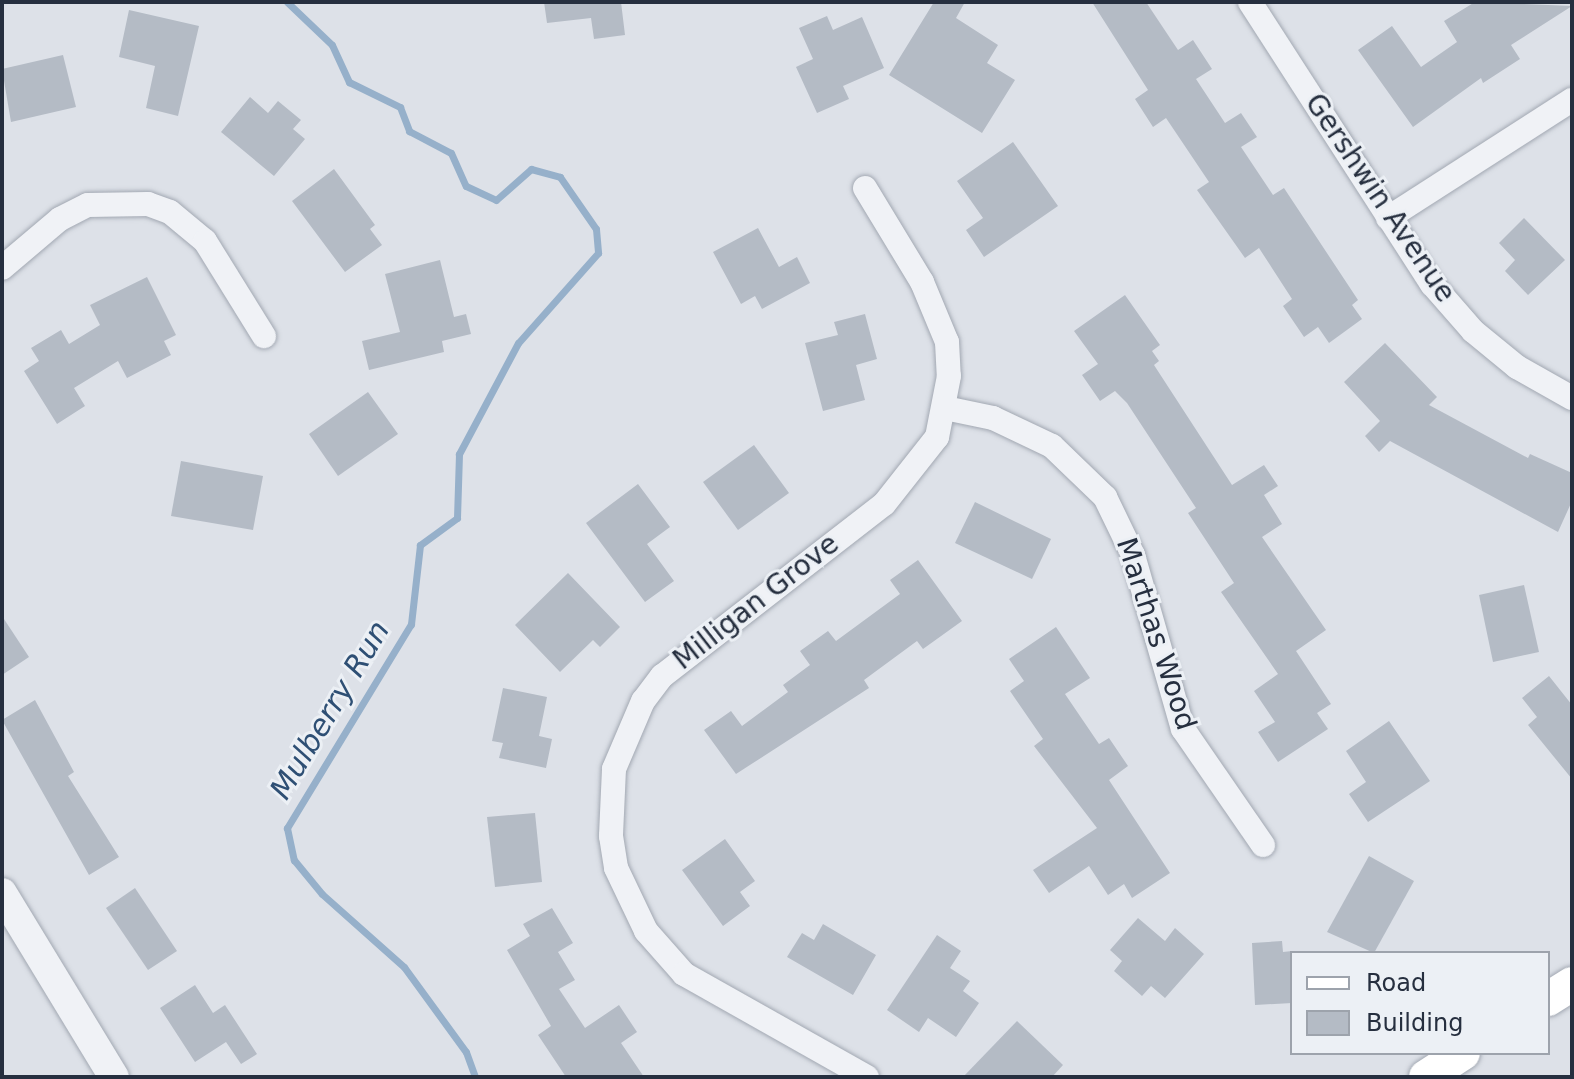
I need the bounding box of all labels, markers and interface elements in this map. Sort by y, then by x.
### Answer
street label: Gershwin Avenue [1298,87,1462,309]
street label: Milligan Grove [667,527,845,677]
street label: Marthas Wood [1109,534,1203,734]
water label: Mulberry Run [263,614,397,806]
legend [1290,951,1550,1055]
text: Road [1366,969,1426,997]
text: Building [1366,1009,1463,1037]

